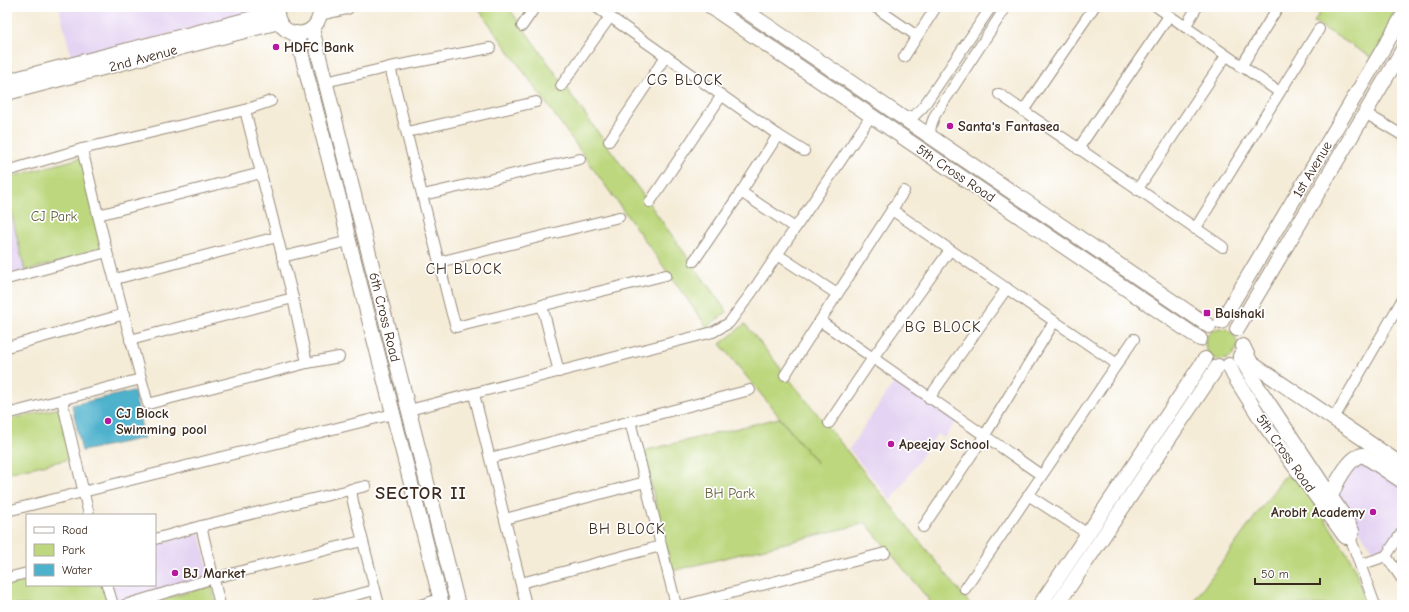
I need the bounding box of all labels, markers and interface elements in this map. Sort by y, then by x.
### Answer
place label: HDFC Bank [284,39,354,56]
street label: 2nd Avenue [107,41,179,76]
marker: HDFC Bank [271,42,281,52]
district label: CG BLOCK [647,71,723,89]
place label: Santa's Fantasea [958,118,1060,135]
marker: Santa's Fantasea [945,121,955,131]
street label: 1st Avenue [1289,138,1336,201]
street label: 5th Cross Road [913,141,998,206]
park label: CJ Park [31,208,77,225]
district label: CH BLOCK [426,260,502,278]
street label: 6th Cross Road [365,271,404,364]
place label: Baishaki [1215,305,1265,322]
marker: Baishaki [1202,308,1212,318]
district label: BG BLOCK [905,318,981,336]
place label: CJ Block Swimming pool [116,405,207,438]
street label: 5th Cross Road [1252,411,1319,496]
marker: CJ Block Swimming pool [103,416,113,426]
place label: Apeejay School [899,436,989,453]
marker: Apeejay School [886,439,896,449]
district label: SECTOR II [375,483,467,504]
park label: BH Park [705,485,755,502]
place label: Arobit Academy [1271,504,1366,521]
marker: Arobit Academy [1368,507,1378,517]
legend [26,514,156,586]
district label: BH BLOCK [589,520,665,538]
text: Road [62,523,88,537]
text: Park [62,543,85,557]
scale bar [1255,560,1320,586]
text: Water [62,563,92,577]
place label: BJ Market [183,565,246,582]
text: 50 m [1261,567,1289,581]
marker: BJ Market [170,568,180,578]

